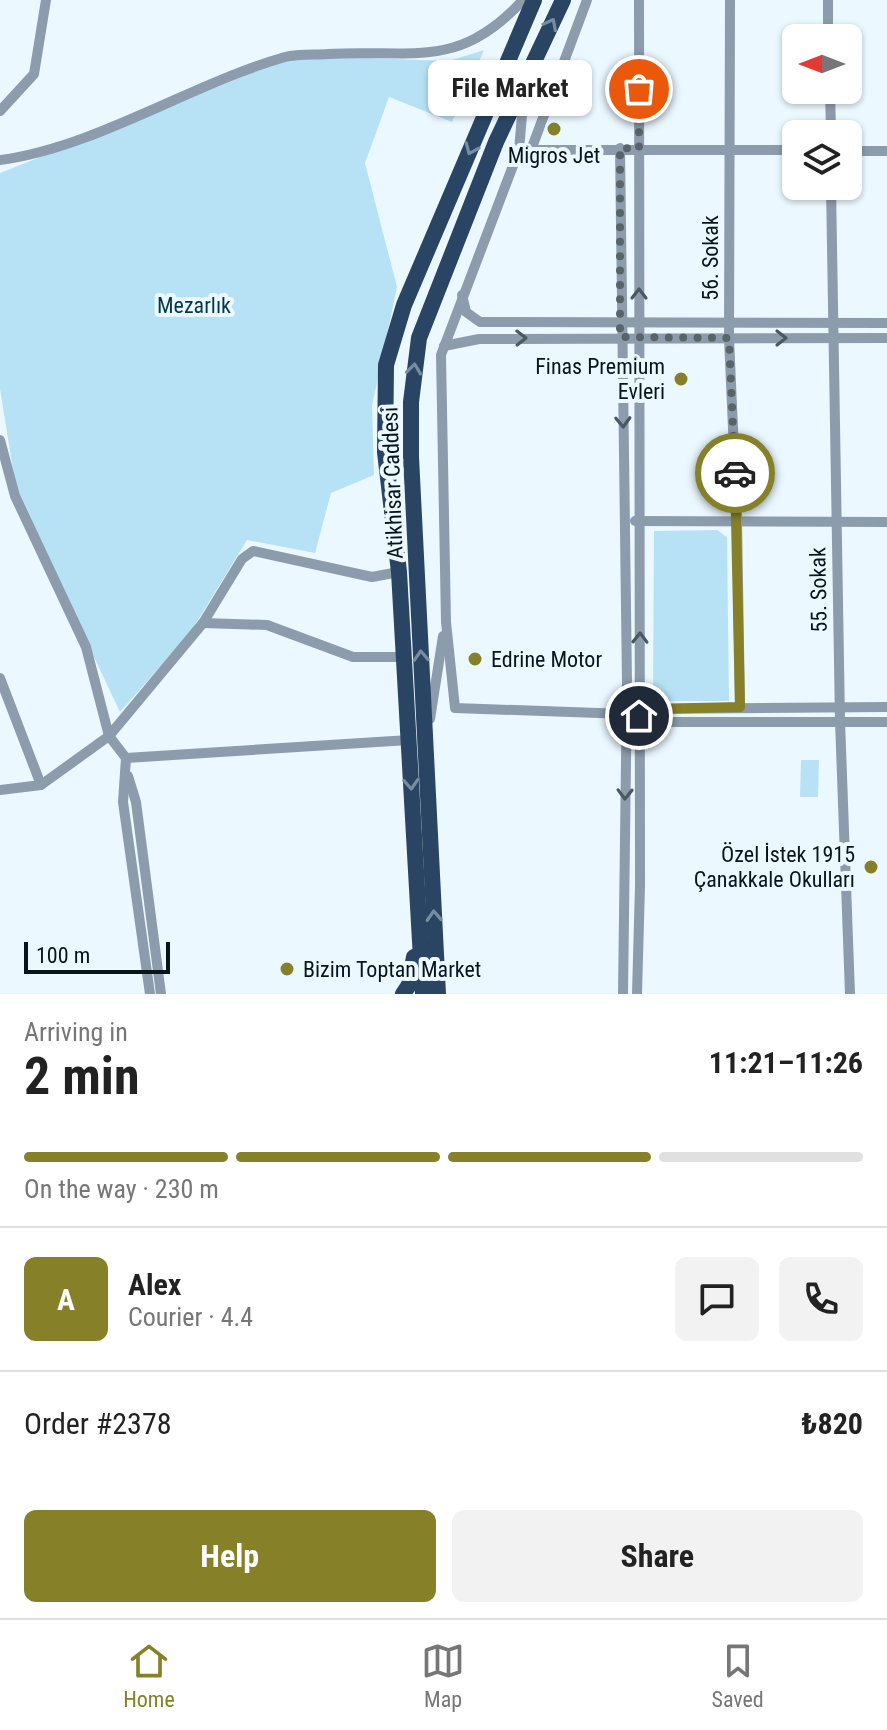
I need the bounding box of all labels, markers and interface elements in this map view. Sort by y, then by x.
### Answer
one-way arrow [541,18,557,33]
north arrow [782,24,862,104]
map controls [782,24,862,200]
pin [605,55,673,123]
callout: File Market [427,61,591,117]
icon: bag [617,67,661,111]
text: File Market [451,73,569,103]
marker: Migros Jet [545,120,563,138]
button: layers [782,120,862,200]
one-way arrow [465,141,481,155]
place label: Migros Jet [508,143,600,168]
street label: 56. Sokak [698,215,723,301]
one-way arrow [630,287,648,300]
park label: Mezarlık [157,293,231,318]
one-way arrow [515,329,528,347]
one-way arrow [775,329,788,347]
place label: Finas Premium Evleri [535,354,665,404]
one-way arrow [405,362,422,375]
marker: Finas Premium Evleri [672,370,690,388]
street label: Atikhisar Caddesi [377,406,408,559]
one-way arrow [614,416,631,429]
courier [695,433,775,513]
icon: car [713,451,757,495]
street label: 55. Sokak [805,547,832,633]
one-way arrow [631,631,649,644]
place label: Edrine Motor [491,647,602,672]
one-way arrow [412,649,429,662]
marker: Edrine Motor [466,650,484,668]
pin [605,682,673,750]
icon: home [617,694,661,738]
one-way arrow [402,778,419,791]
one-way arrow [617,788,634,801]
place label: Özel İstek 1915 Çanakkale Okulları [694,842,855,892]
marker: Özel İstek 1915 Çanakkale Okulları [862,858,880,876]
one-way arrow [426,909,443,922]
scale bar [24,938,170,974]
text: 100 m [36,943,90,968]
place label: Bizim Toptan Market [303,957,481,982]
marker: Bizim Toptan Market [278,960,296,978]
text: Arriving in [24,1017,128,1047]
text: 11:21–11:26 [709,1045,863,1080]
text: 2 min [24,1046,140,1107]
text: On the way · 230 m [24,1174,219,1204]
button: chat [675,1257,759,1341]
button: phone [779,1257,863,1341]
text: Alex [128,1267,181,1302]
text: A [57,1282,75,1317]
text: Courier · 4.4 [128,1302,253,1332]
text: Order #2378 [24,1406,172,1441]
text: ₺820 [801,1406,863,1441]
button: Help [24,1510,436,1602]
button: Share [452,1510,863,1602]
tab: Home [123,1639,175,1712]
tab: Map [421,1639,465,1712]
tab: Saved [712,1639,764,1712]

